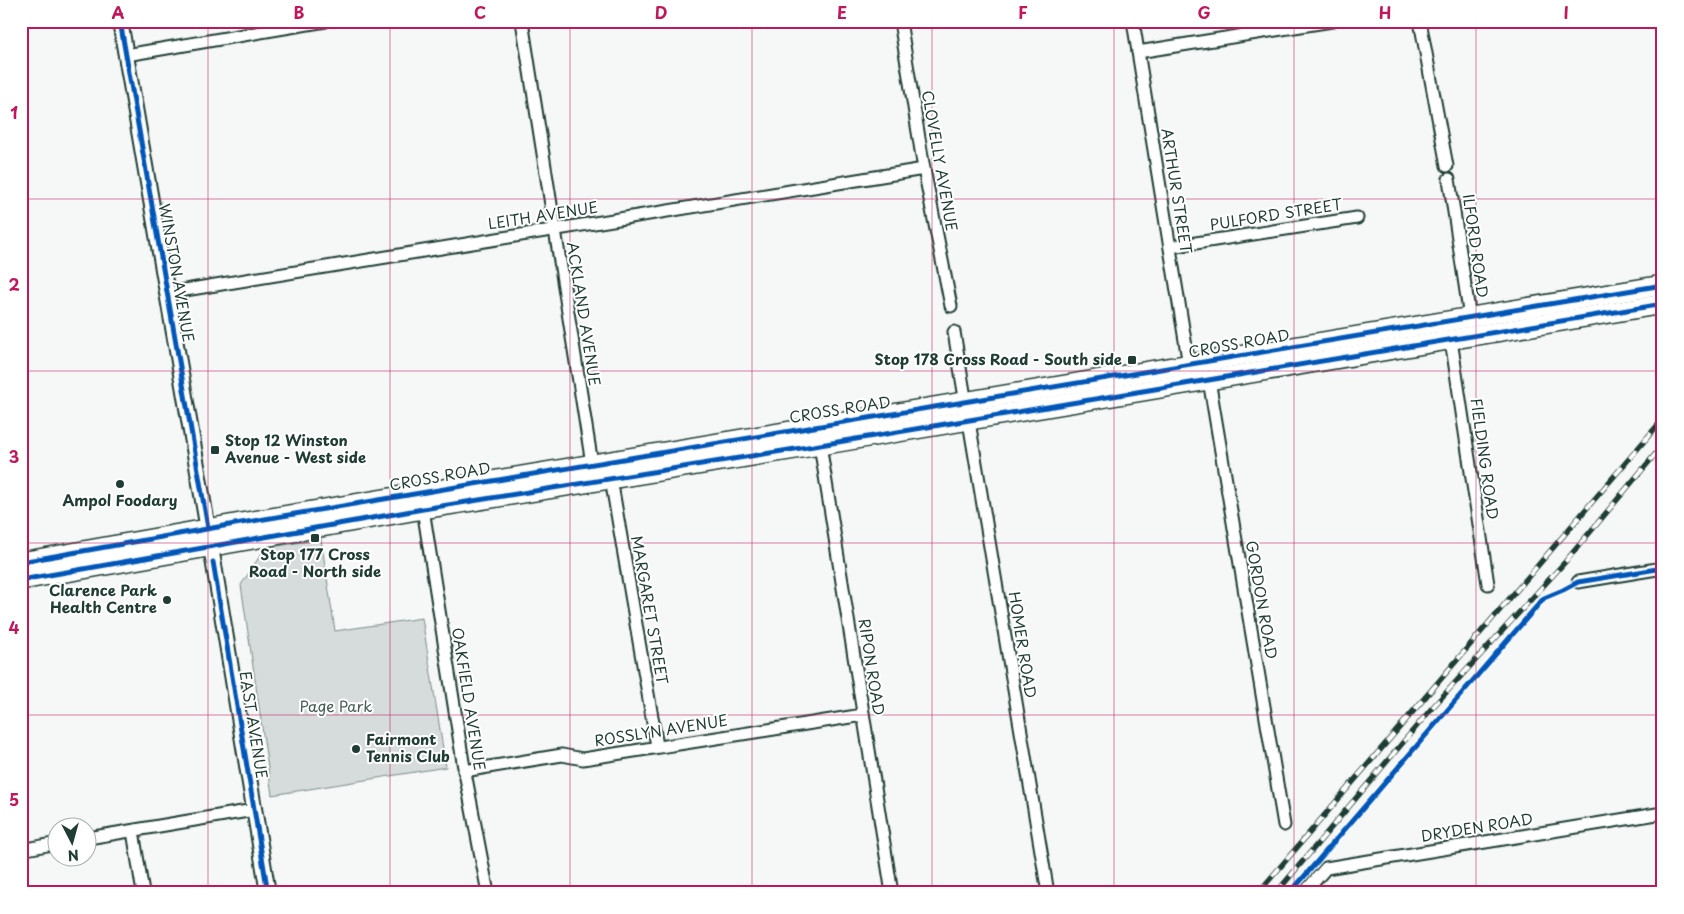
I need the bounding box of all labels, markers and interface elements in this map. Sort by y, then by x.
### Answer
text: A [112,0,125,24]
text: B [294,0,305,24]
text: C [474,0,486,24]
text: D [655,0,667,24]
text: E [837,0,847,24]
text: F [1018,0,1028,24]
text: G [1197,0,1211,24]
text: H [1379,0,1391,24]
text: I [1563,0,1569,24]
street label: CLOVELLY AVENUE [917,88,964,233]
text: 1 [10,100,18,124]
street label: ARTHUR STREET [1156,126,1199,256]
street label: PULFORD STREET [1208,192,1344,235]
street label: ILFORD ROAD [1458,192,1495,299]
street label: LEITH AVENUE [486,194,599,235]
street label: WINSTON AVENUE [154,202,201,344]
street label: ACKLAND AVENUE [562,240,607,387]
text: 2 [8,272,20,296]
street label: CROSS ROAD [1186,322,1291,363]
place label: Stop 178 Cross Road - South side [875,347,1122,370]
marker: Stop 178 Cross Road - South side [1126,354,1138,366]
street label: CROSS ROAD [787,389,892,428]
street label: FIELDING ROAD [1466,397,1505,521]
place label: Stop 12 Winston Avenue - West side [224,428,366,468]
text: 3 [9,444,19,468]
marker: Stop 12 Winston Avenue - West side [209,444,221,456]
street label: CROSS ROAD [387,455,492,496]
marker: Ampol Foodary [114,478,126,490]
place label: Ampol Foodary [62,488,178,511]
marker: Stop 177 Cross Road - North side [309,532,321,544]
street label: MARGARET STREET [626,534,675,687]
street label: GORDON ROAD [1241,539,1284,661]
place label: Stop 177 Cross Road - North side [249,542,381,582]
place label: Clarence Park Health Centre [49,578,157,618]
street label: HOMER ROAD [1004,590,1043,700]
marker: Clarence Park Health Centre [161,594,173,606]
text: 4 [9,615,20,639]
street label: RIPON ROAD [853,617,891,717]
street label: OAKFIELD AVENUE [447,626,492,772]
street label: EAST AVENUE [235,669,274,780]
park label: Page Park [300,694,372,717]
street label: ROSSLYN AVENUE [592,708,729,751]
place label: Fairmont Tennis Club [366,727,450,767]
marker: Fairmont Tennis Club [350,743,362,755]
text: 5 [9,787,19,811]
street label: DRYDEN ROAD [1419,806,1534,847]
north arrow [48,816,98,866]
text: N [67,844,80,866]

